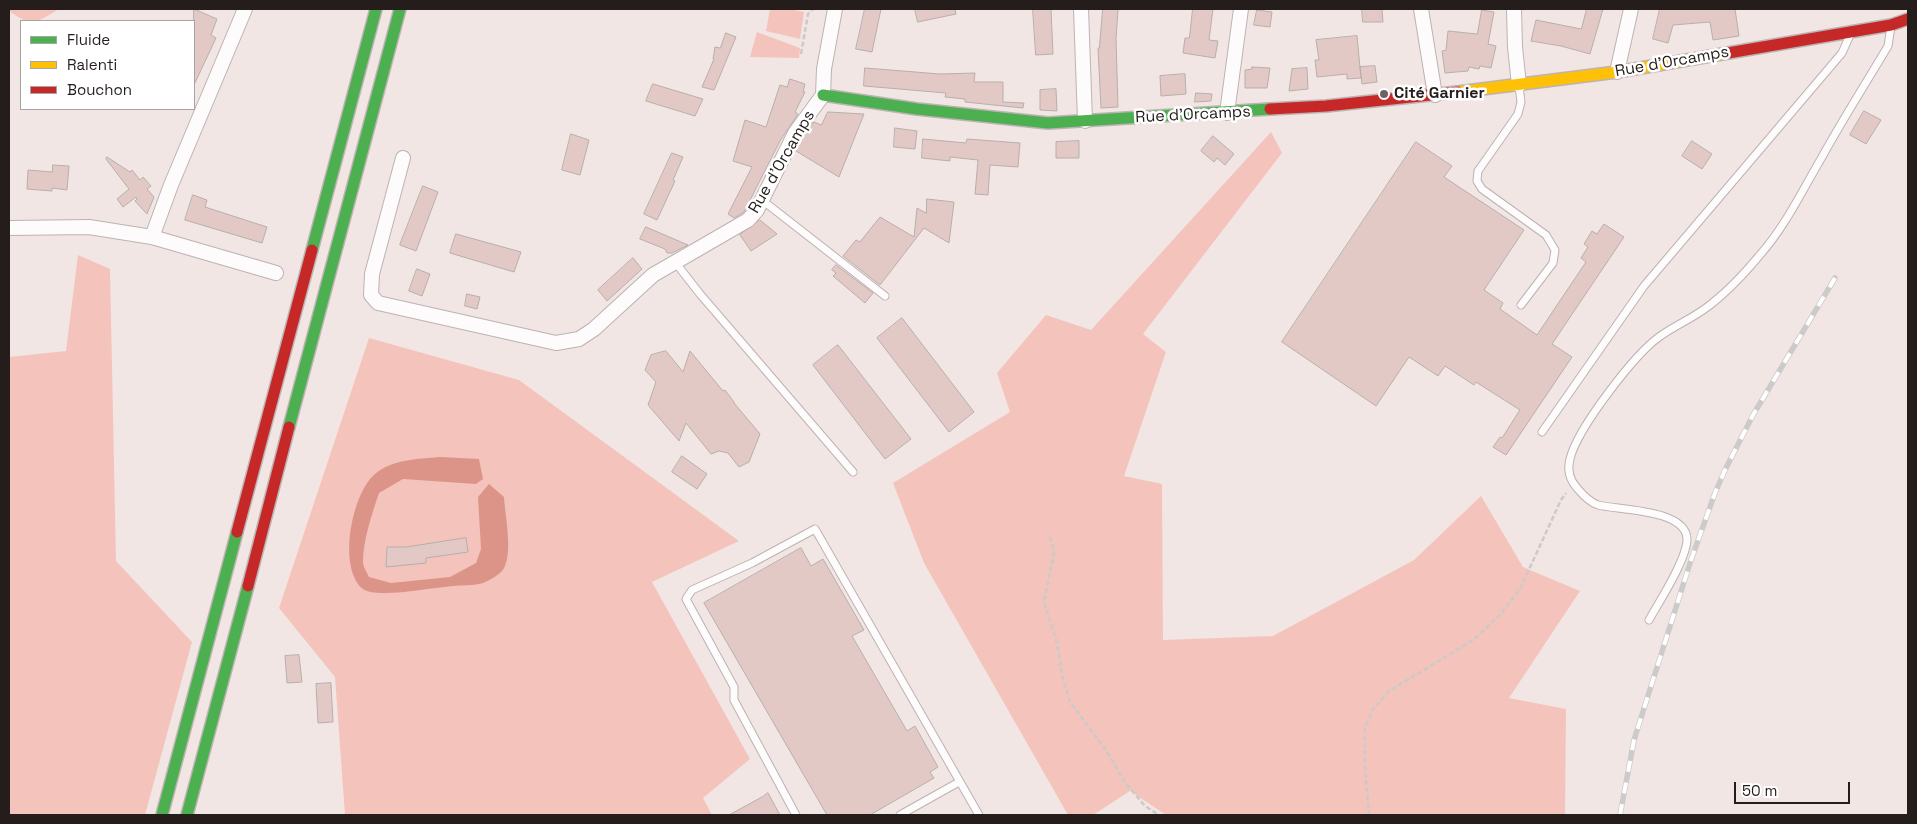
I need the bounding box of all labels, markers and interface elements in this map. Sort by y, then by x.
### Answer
legend [20,20,195,110]
text: Fluide [67,30,110,49]
street label: Rue d'Orcamps [1614,43,1730,81]
text: Ralenti [67,55,117,74]
text: Bouchon [67,80,132,99]
place label: Cité Garnier [1394,84,1485,104]
marker: Cité Garnier [1378,88,1390,100]
street label: Rue d'Orcamps [1135,102,1251,128]
street label: Rue d'Orcamps [745,107,819,217]
scale bar [1737,772,1853,804]
text: 50 m [1742,781,1777,800]

